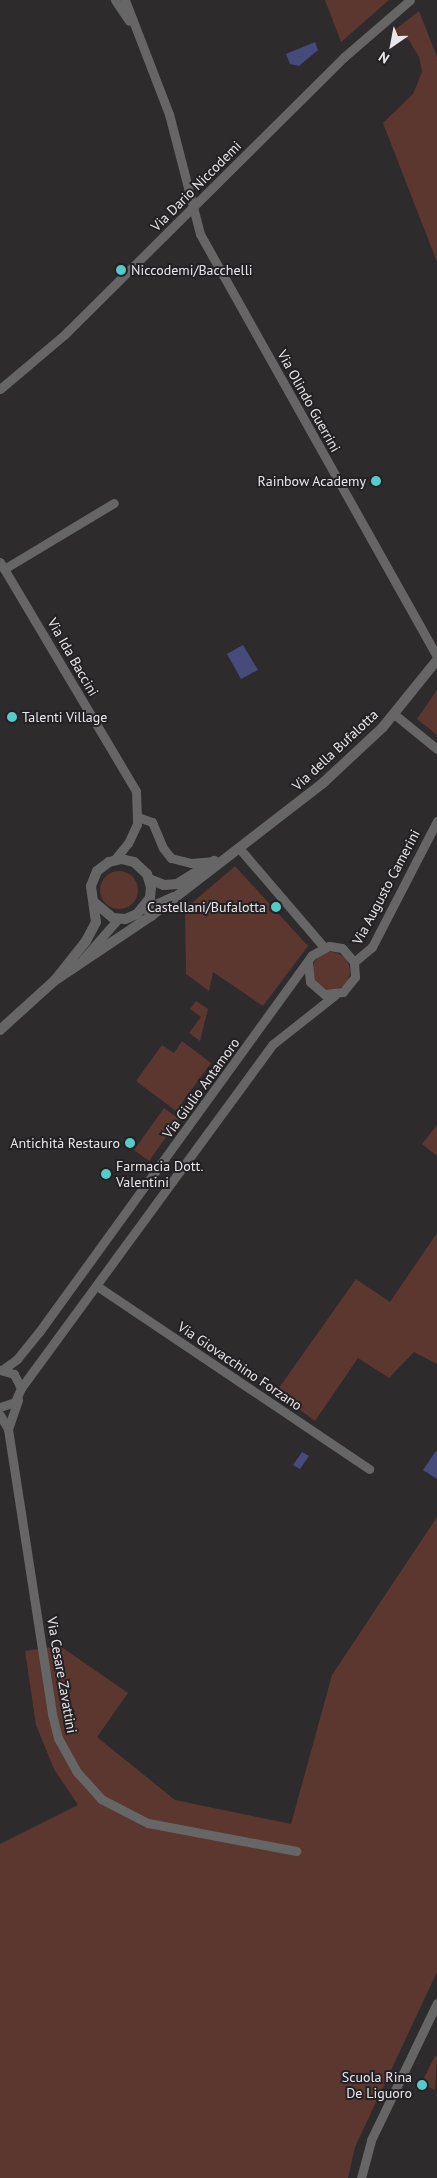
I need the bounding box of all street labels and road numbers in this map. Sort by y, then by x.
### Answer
street label: Via Dario Niccodemi [147,137,245,235]
street label: Via Olindo Guerrini [274,347,344,455]
street label: Via Ida Baccini [44,615,102,699]
street label: Via della Bufalotta [289,706,381,794]
street label: Via Augusto Camerini [349,827,423,947]
street label: Via Giulio Antamoro [159,1035,243,1141]
street label: Via Giovacchino Forzano [175,1318,305,1414]
street label: Via Cesare Zavattini [43,1615,81,1735]

